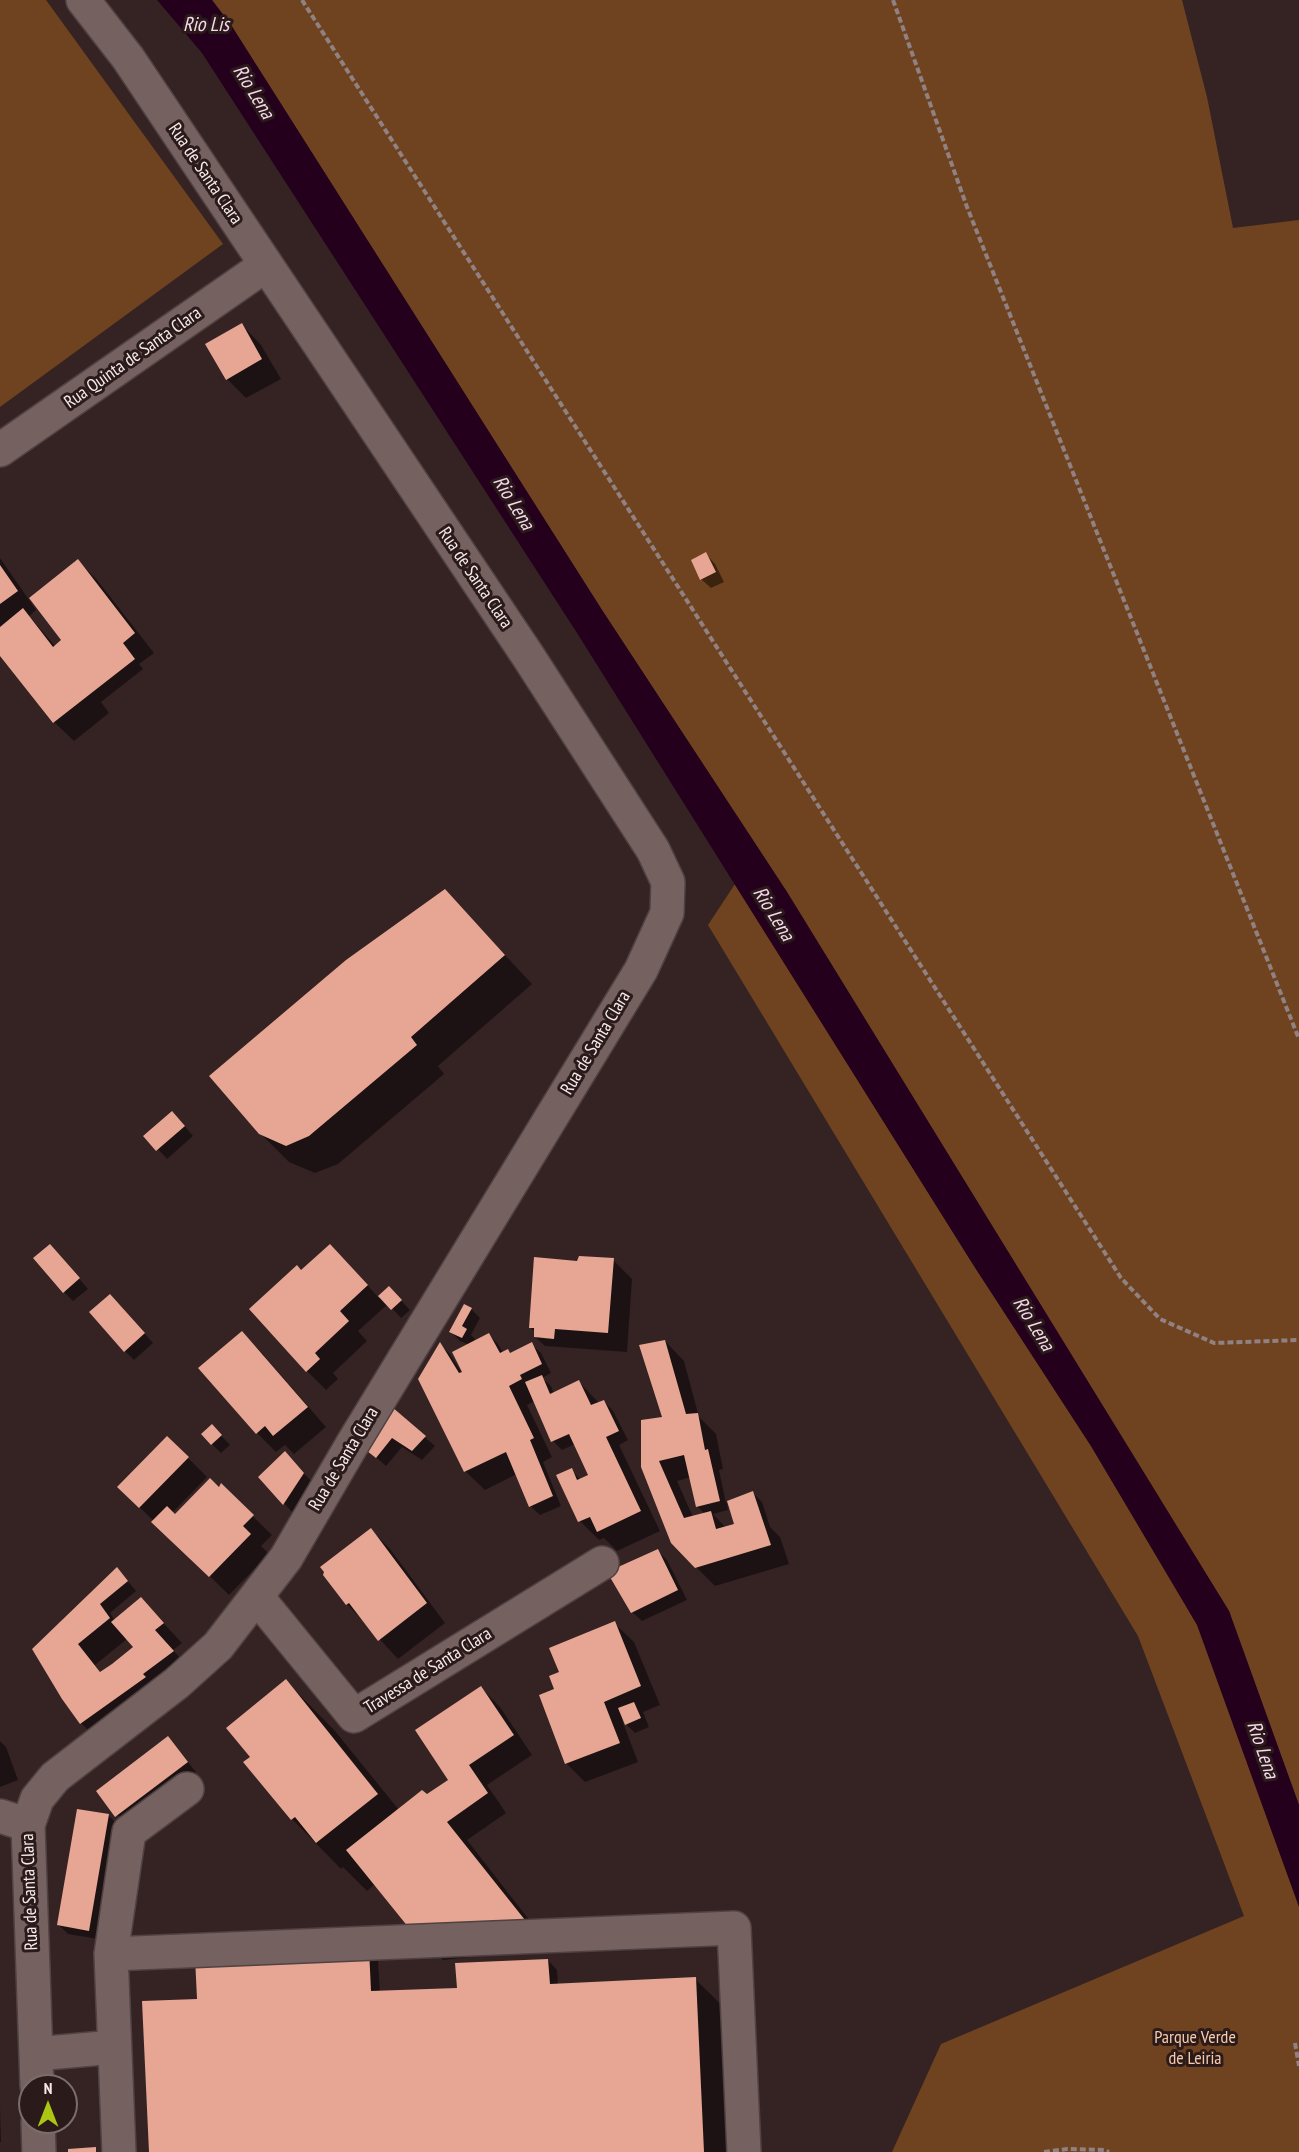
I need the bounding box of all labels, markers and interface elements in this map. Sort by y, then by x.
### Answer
water label: Rio Lis [183,13,229,37]
water label: Rio Lena [227,61,279,123]
street label: Rua de Santa Clara [163,119,247,229]
street label: Rua Quinta de Santa Clara [60,303,206,413]
water label: Rio Lena [487,472,539,534]
street label: Rua de Santa Clara [433,523,517,633]
water label: Rio Lena [747,883,799,945]
street label: Rua de Santa Clara [557,987,635,1099]
water label: Rio Lena [1007,1293,1059,1355]
street label: Rua de Santa Clara [305,1403,383,1515]
street label: Travessa de Santa Clara [360,1623,496,1719]
water label: Rio Lena [1241,1718,1283,1782]
street label: Rua de Santa Clara [17,1833,43,1951]
park label: Parque Verde de Leiria [1154,2027,1236,2070]
north arrow [18,2074,78,2134]
text: N [44,2078,52,2098]

